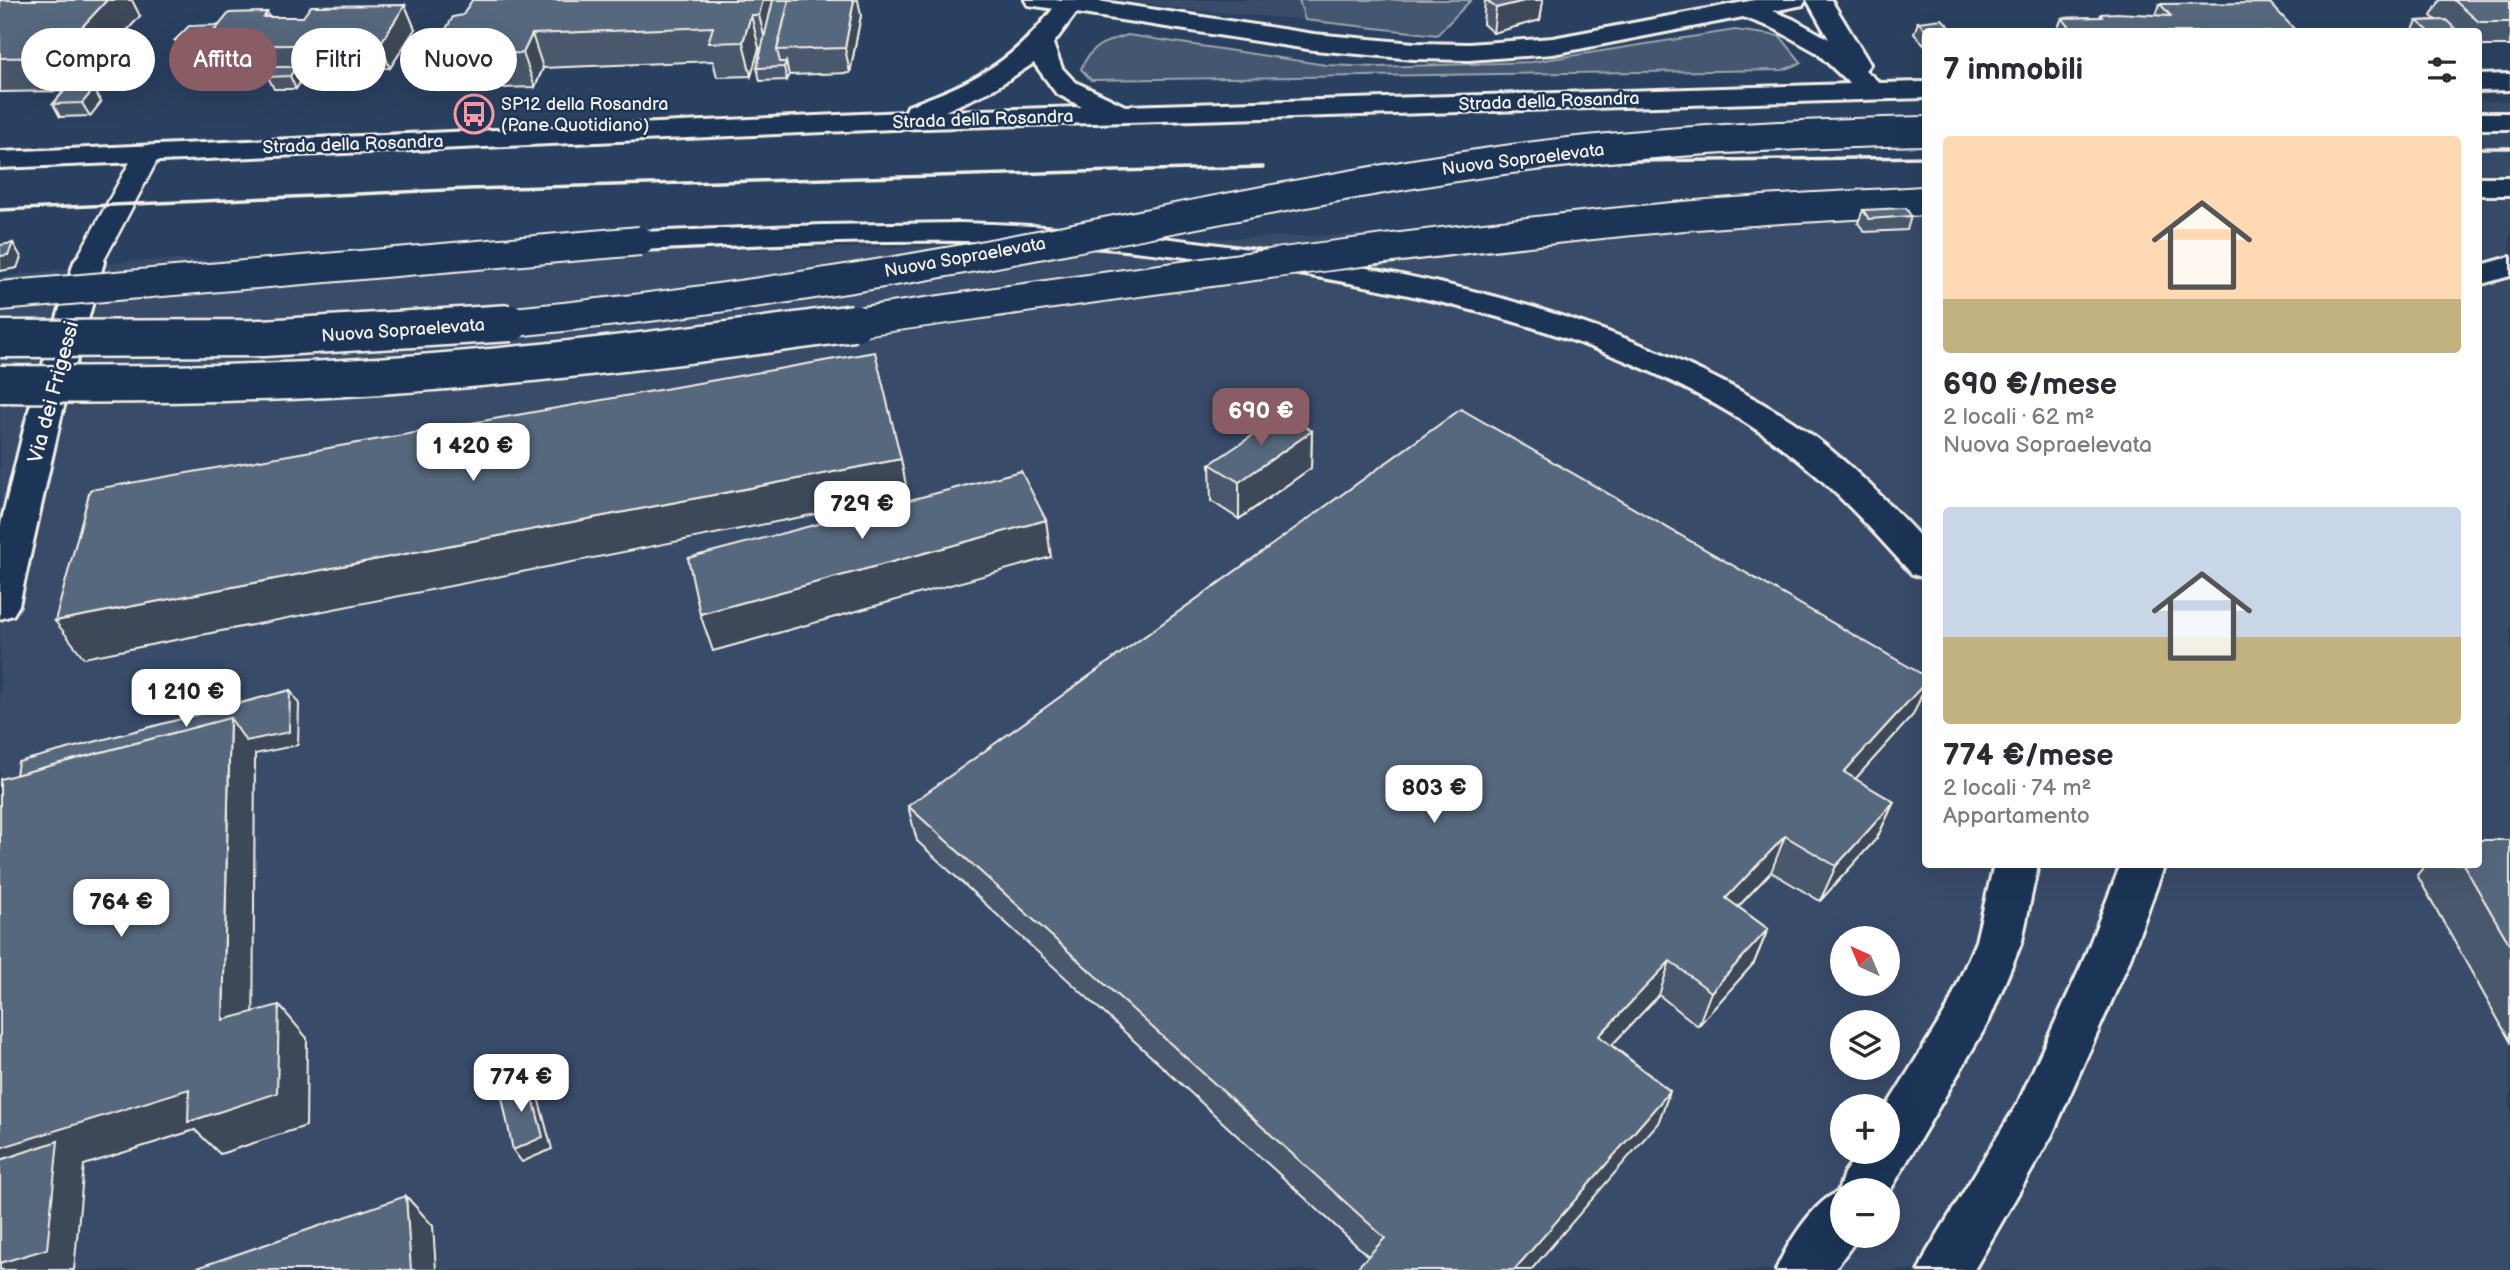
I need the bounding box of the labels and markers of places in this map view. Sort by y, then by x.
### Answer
bus stop icon: SP12 della Rosandra (Pane Quotidiano) [453,93,495,135]
place label: SP12 della Rosandra (Pane Quotidiano) [501,94,669,136]
pin: 690 € [1212,388,1310,448]
pin: 1 420 € [408,424,538,483]
pin: 729 € [813,482,911,541]
pin: 1 210 € [121,670,251,729]
pin: 803 € [1385,766,1483,825]
pin: 764 € [72,880,170,939]
pin: 774 € [472,1054,570,1114]

